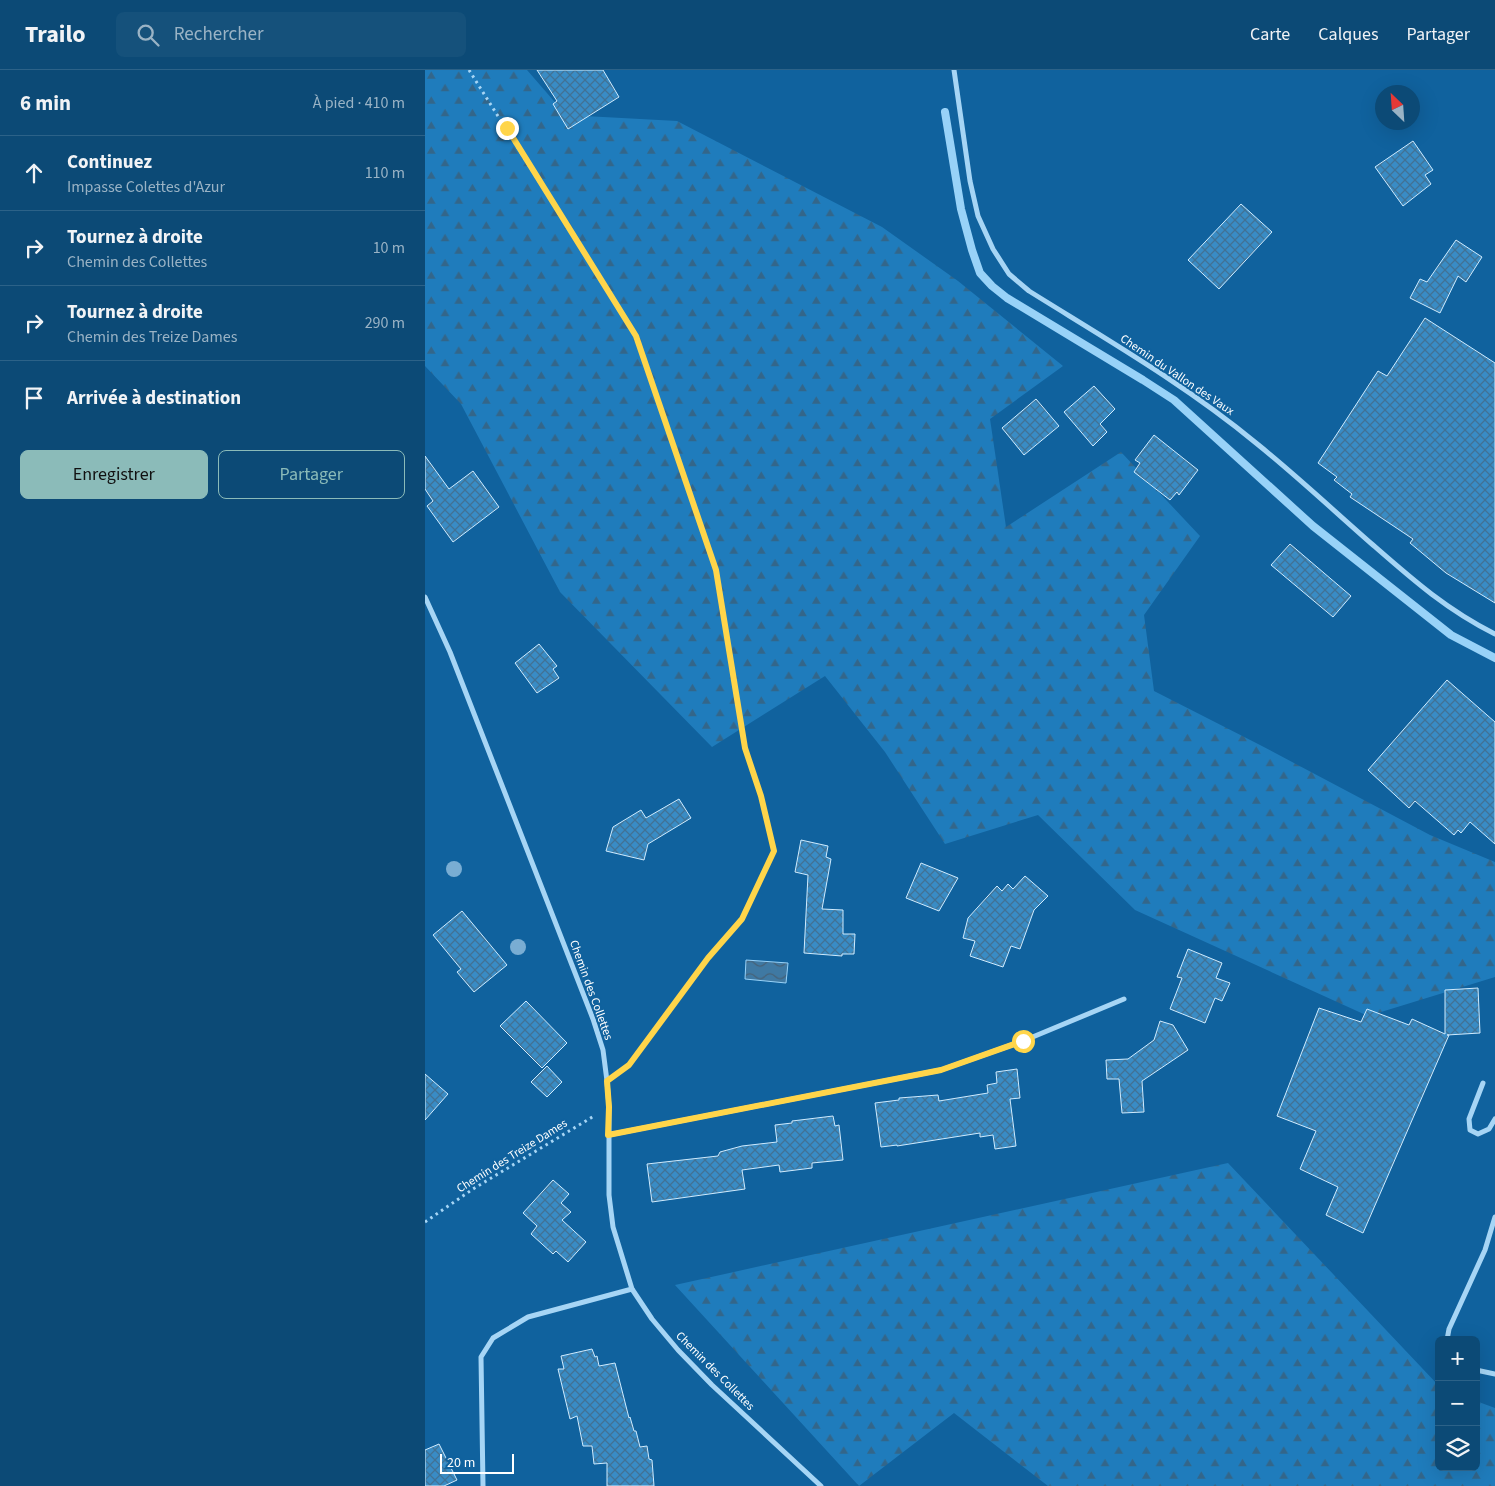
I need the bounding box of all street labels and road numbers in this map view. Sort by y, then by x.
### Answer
street label: Chemin du Vallon des Vaux [1117,330,1238,420]
street label: Chemin des Collettes [565,938,617,1042]
street label: Chemin des Treize Dames [453,1115,571,1197]
street label: Chemin des Collettes [672,1328,758,1414]

